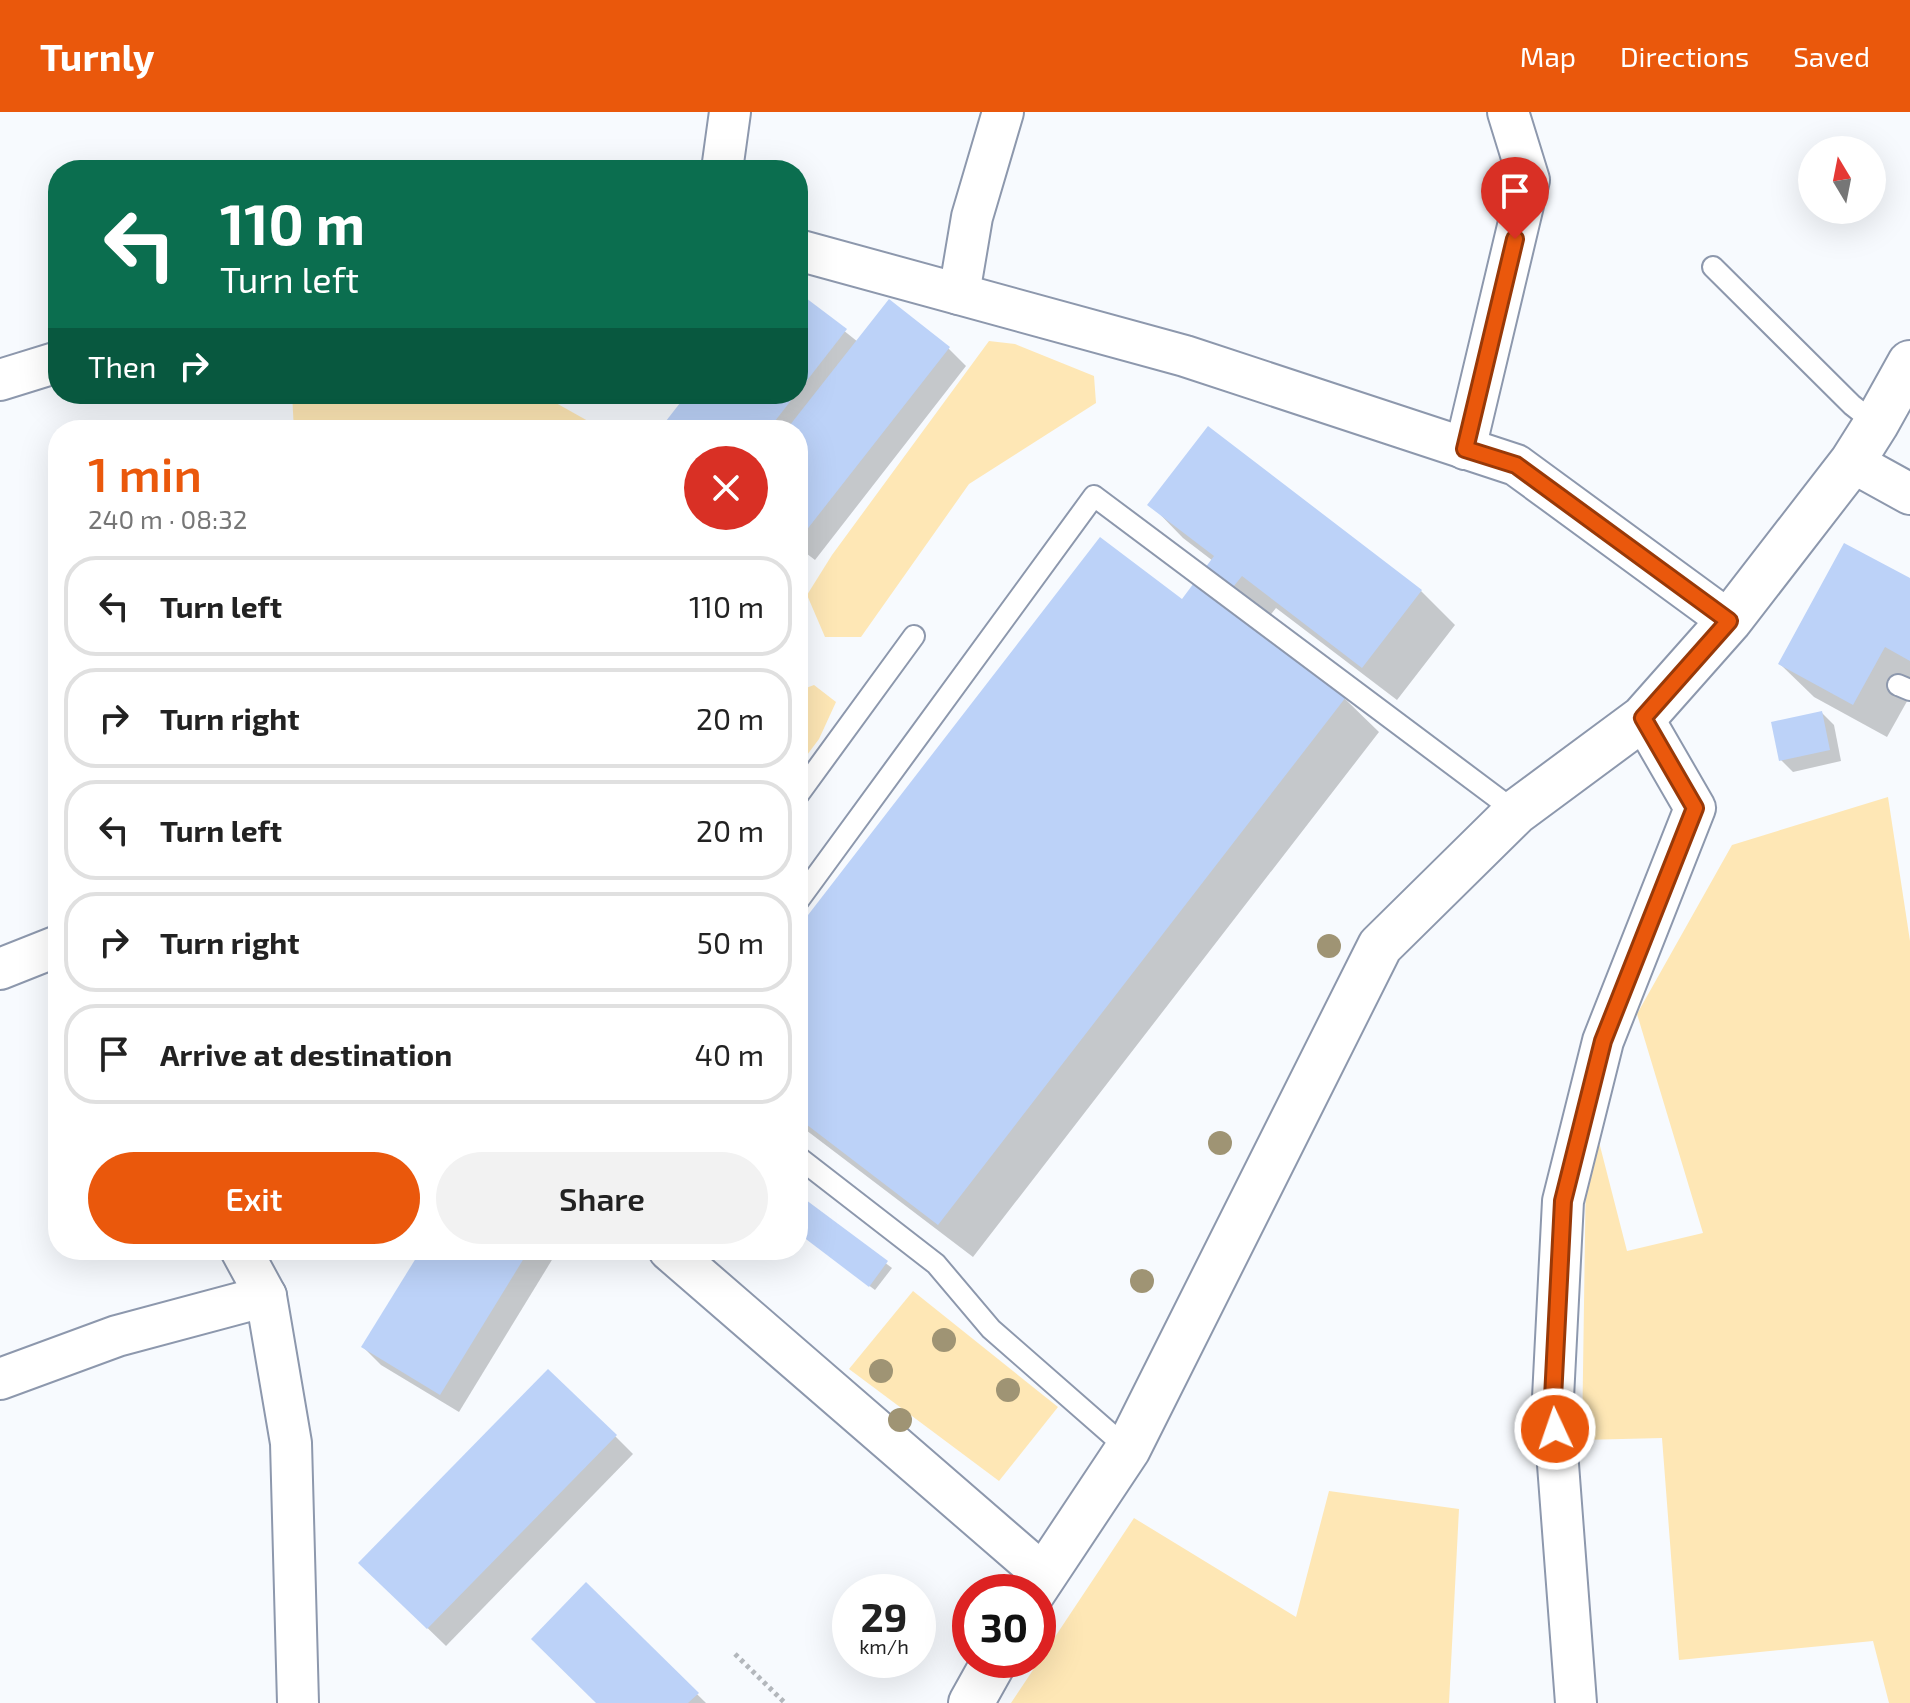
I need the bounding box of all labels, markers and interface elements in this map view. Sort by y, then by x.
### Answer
text: Turnly [40,33,155,79]
text: Map [1520,39,1576,73]
text: Directions [1620,39,1749,73]
text: Saved [1793,39,1870,73]
north arrow [1798,136,1886,224]
map controls [1798,136,1886,224]
pin [1481,157,1549,239]
icon: arrive [1493,169,1537,213]
text: 110 m [220,189,365,256]
icon: left [88,192,192,296]
text: Turn left [220,257,359,300]
icon: right [172,344,216,388]
text: Then [88,348,156,384]
text: 1 min [88,444,202,502]
button: close [684,446,768,530]
text: 240 m · 08:32 [88,503,247,534]
icon: left [92,584,136,628]
text: Turn left [160,588,282,624]
text: 110 m [689,588,764,624]
icon: right [92,696,136,740]
text: Turn right [160,700,300,736]
text: 20 m [696,700,764,736]
icon: left [92,808,136,852]
text: Turn left [160,812,282,848]
text: 20 m [696,812,764,848]
icon: right [92,920,136,964]
text: Turn right [160,924,300,960]
text: 50 m [697,924,764,960]
icon: arrive [92,1032,136,1076]
text: Arrive at destination [160,1036,452,1072]
text: 40 m [694,1036,764,1072]
button: Exit [88,1152,420,1244]
button: Share [436,1152,768,1244]
position arrow [1513,1387,1597,1471]
speed limit sign: 30 [952,1574,1056,1678]
text: 29 [861,1592,907,1640]
text: km/h [859,1634,909,1658]

